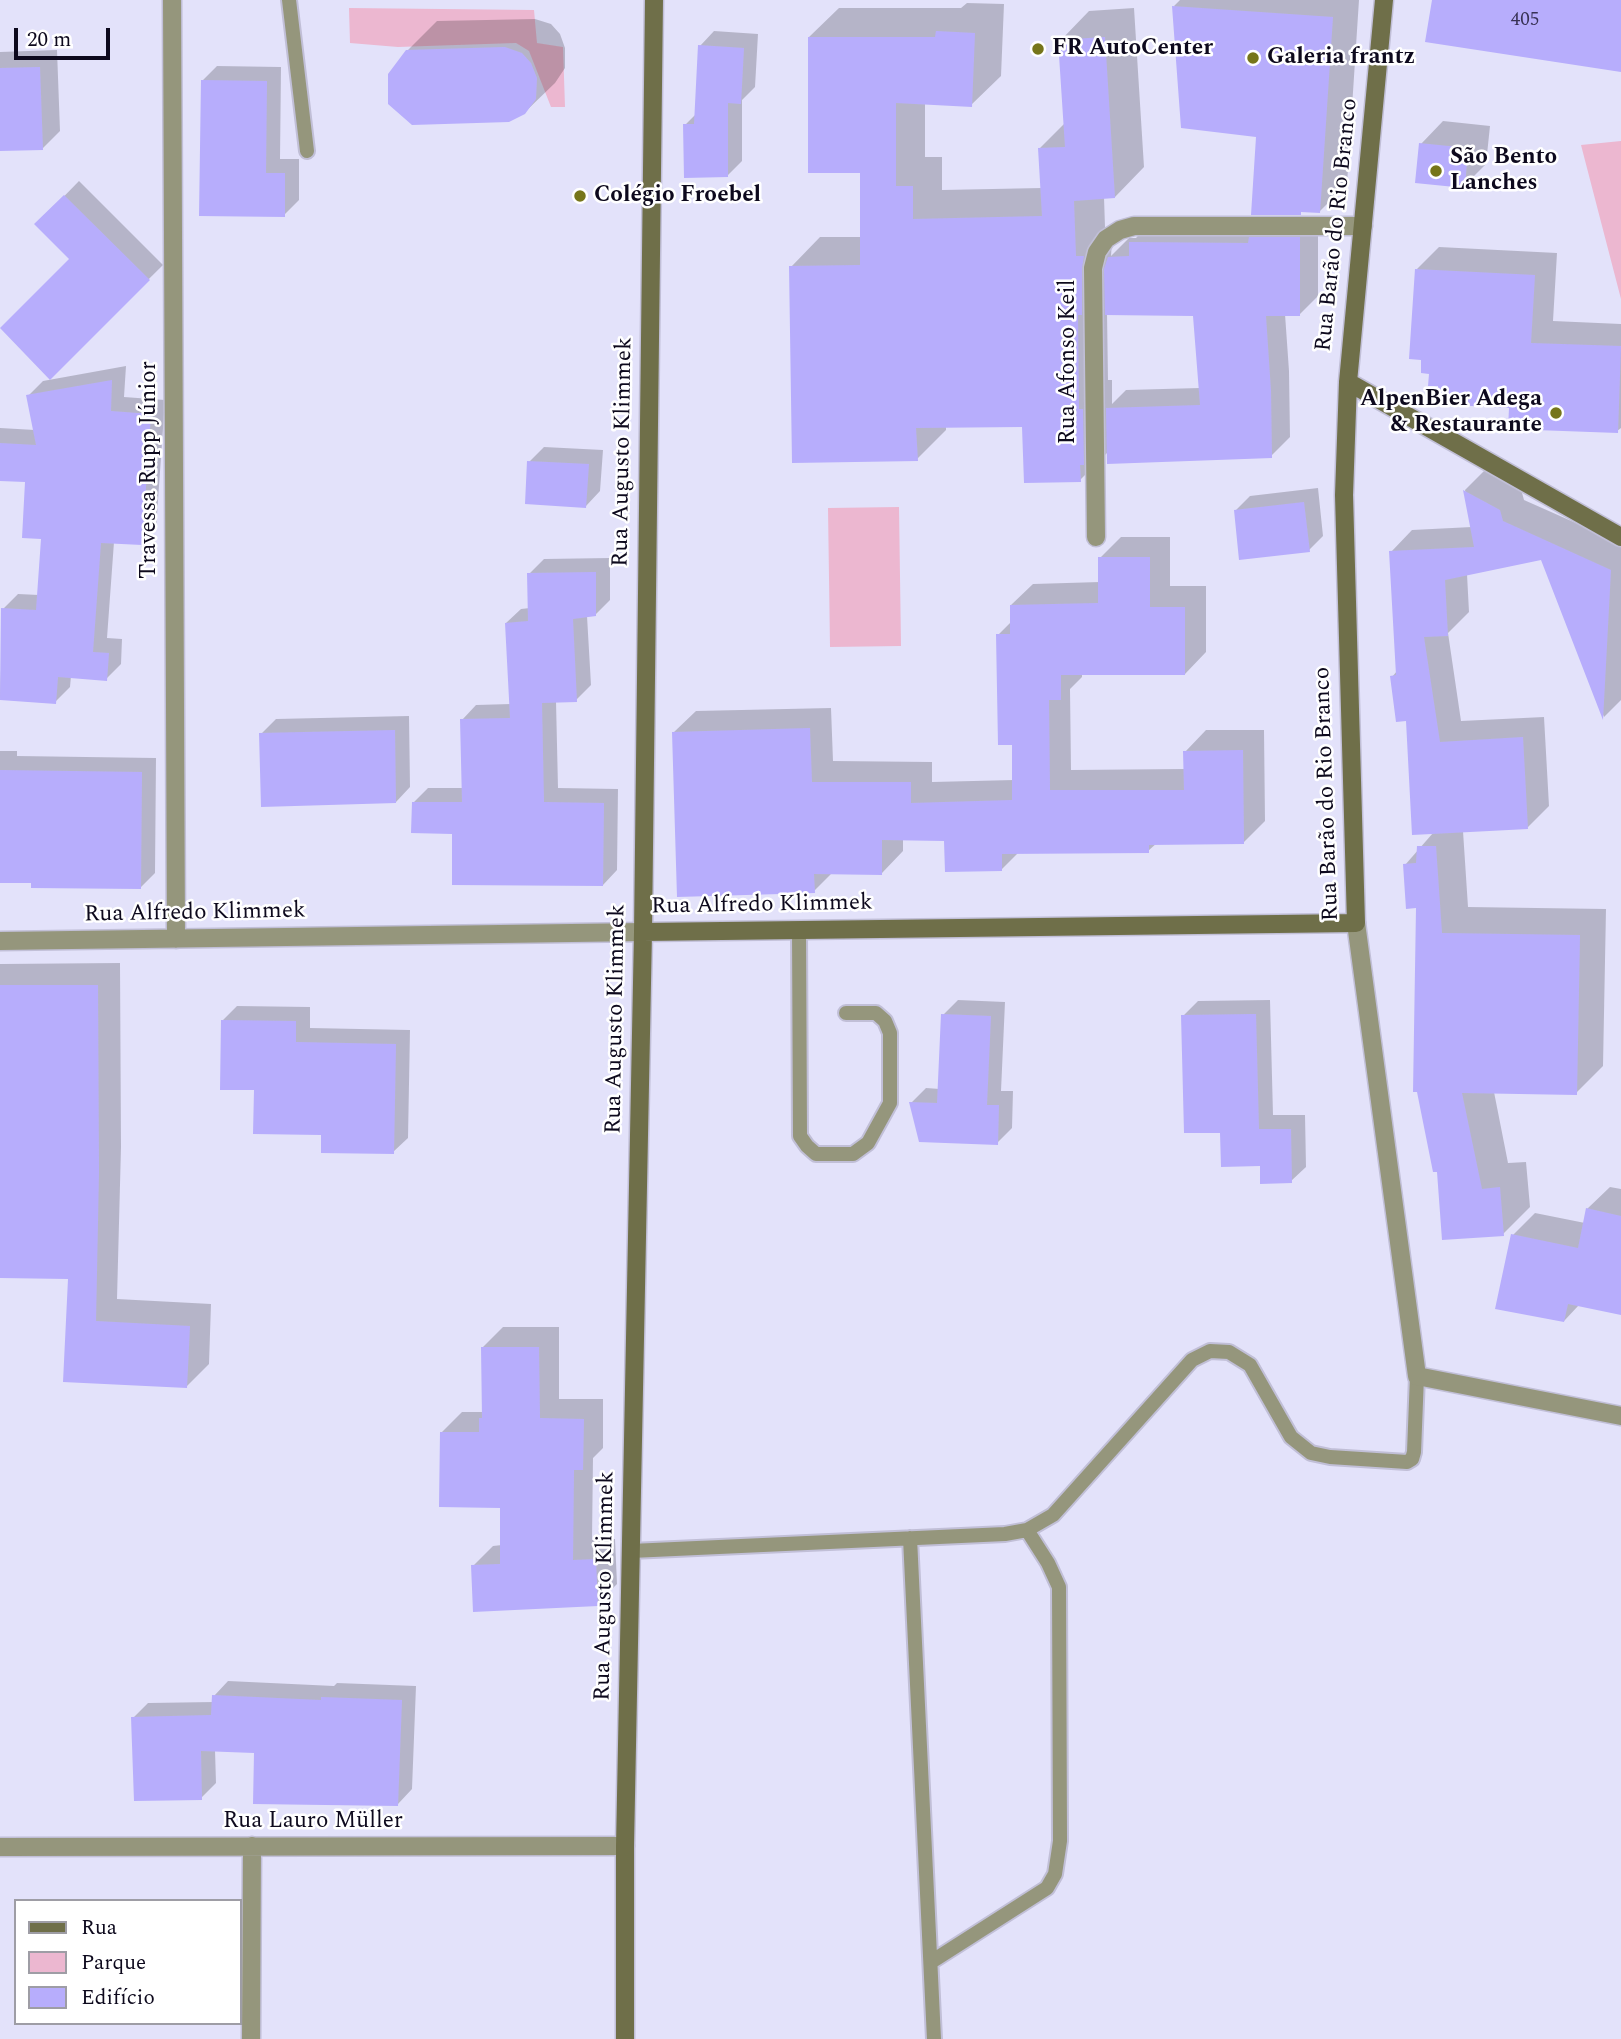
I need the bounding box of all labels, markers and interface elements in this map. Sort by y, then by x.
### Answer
house number: 405 [1511,10,1539,32]
scale bar [18,14,114,58]
text: 20 m [27,24,71,56]
place label: FR AutoCenter [1052,35,1213,63]
marker: FR AutoCenter [1030,41,1046,57]
place label: Galeria frantz [1267,44,1415,72]
marker: Galeria frantz [1245,50,1261,66]
street label: Rua Barão do Rio Branco [1311,97,1365,353]
place label: São Bento Lanches [1450,144,1557,198]
marker: São Bento Lanches [1428,163,1444,179]
place label: Colégio Froebel [594,182,761,210]
marker: Colégio Froebel [572,188,588,204]
street label: Rua Afonso Keil [1055,280,1083,444]
street label: Rua Augusto Klimmek [608,337,640,567]
street label: Travessa Rupp Júnior [136,361,164,579]
place label: AlpenBier Adega & Restaurante [1360,386,1542,440]
marker: AlpenBier Adega & Restaurante [1548,405,1564,421]
street label: Rua Barão do Rio Branco [1310,666,1346,922]
street label: Rua Alfredo Klimmek [651,890,873,922]
street label: Rua Alfredo Klimmek [84,898,306,930]
street label: Rua Augusto Klimmek [601,904,633,1134]
street label: Rua Augusto Klimmek [590,1471,622,1701]
street label: Rua Lauro Müller [223,1808,403,1836]
legend [14,1899,242,2025]
text: Rua [81,1912,117,1944]
text: Parque [81,1947,146,1979]
text: Edifício [81,1982,155,2014]

